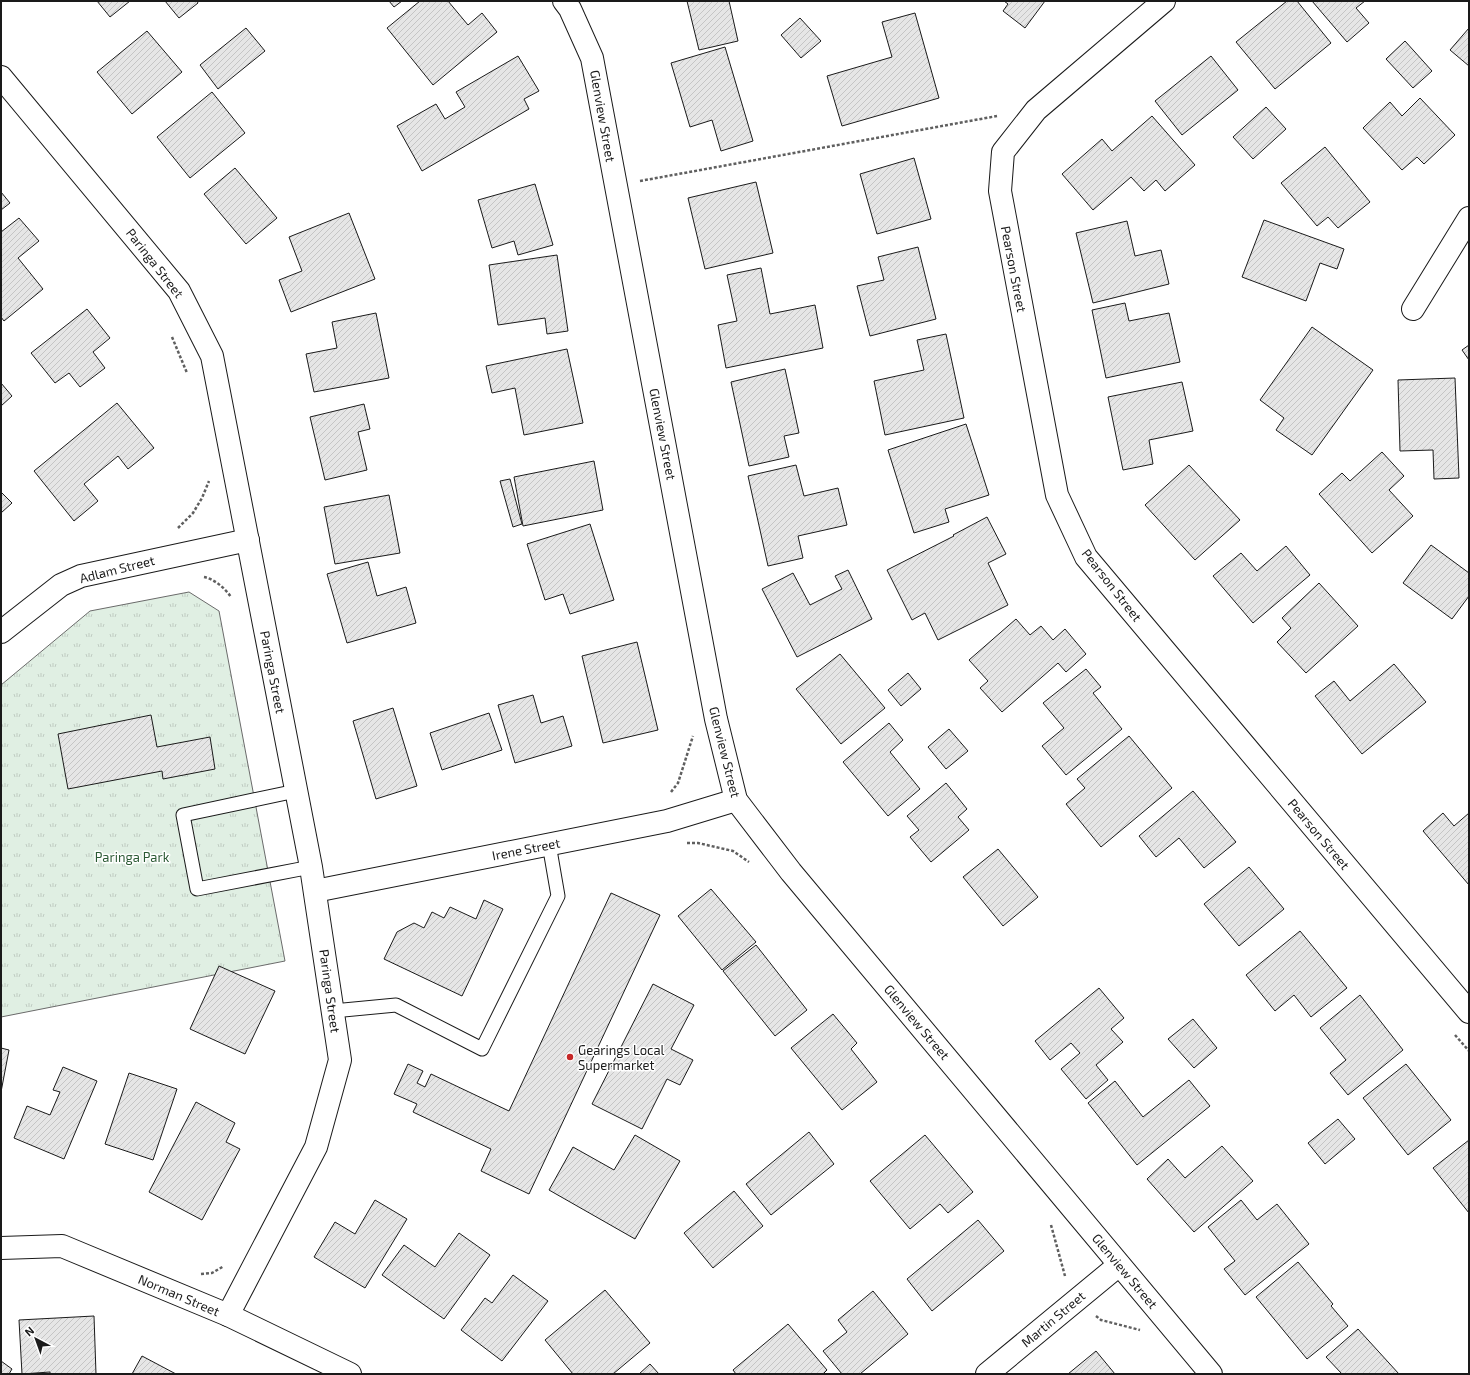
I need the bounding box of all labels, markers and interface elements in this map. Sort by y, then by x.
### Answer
street label: Glenview Street [587,69,619,163]
street label: Paringa Street [123,225,187,301]
street label: Pearson Street [998,225,1030,314]
street label: Glenview Street [646,387,680,481]
street label: Pearson Street [1079,546,1145,624]
street label: Adlam Street [78,552,156,586]
street label: Paringa Street [257,629,289,715]
street label: Glenview Street [706,705,744,799]
street label: Pearson Street [1285,795,1353,873]
street label: Irene Street [491,835,561,863]
park label: Paringa Park [95,849,170,865]
street label: Paringa Street [316,948,344,1034]
street label: Glenview Street [881,981,953,1063]
place label: Gearings Local Supermarket [578,1042,665,1073]
marker: Gearings Local Supermarket [565,1052,575,1062]
street label: Glenview Street [1089,1230,1161,1312]
street label: Norman Street [136,1271,222,1319]
street label: Martin Street [1018,1288,1088,1350]
north arrow [16,1319,56,1359]
text: N [22,1324,36,1339]

